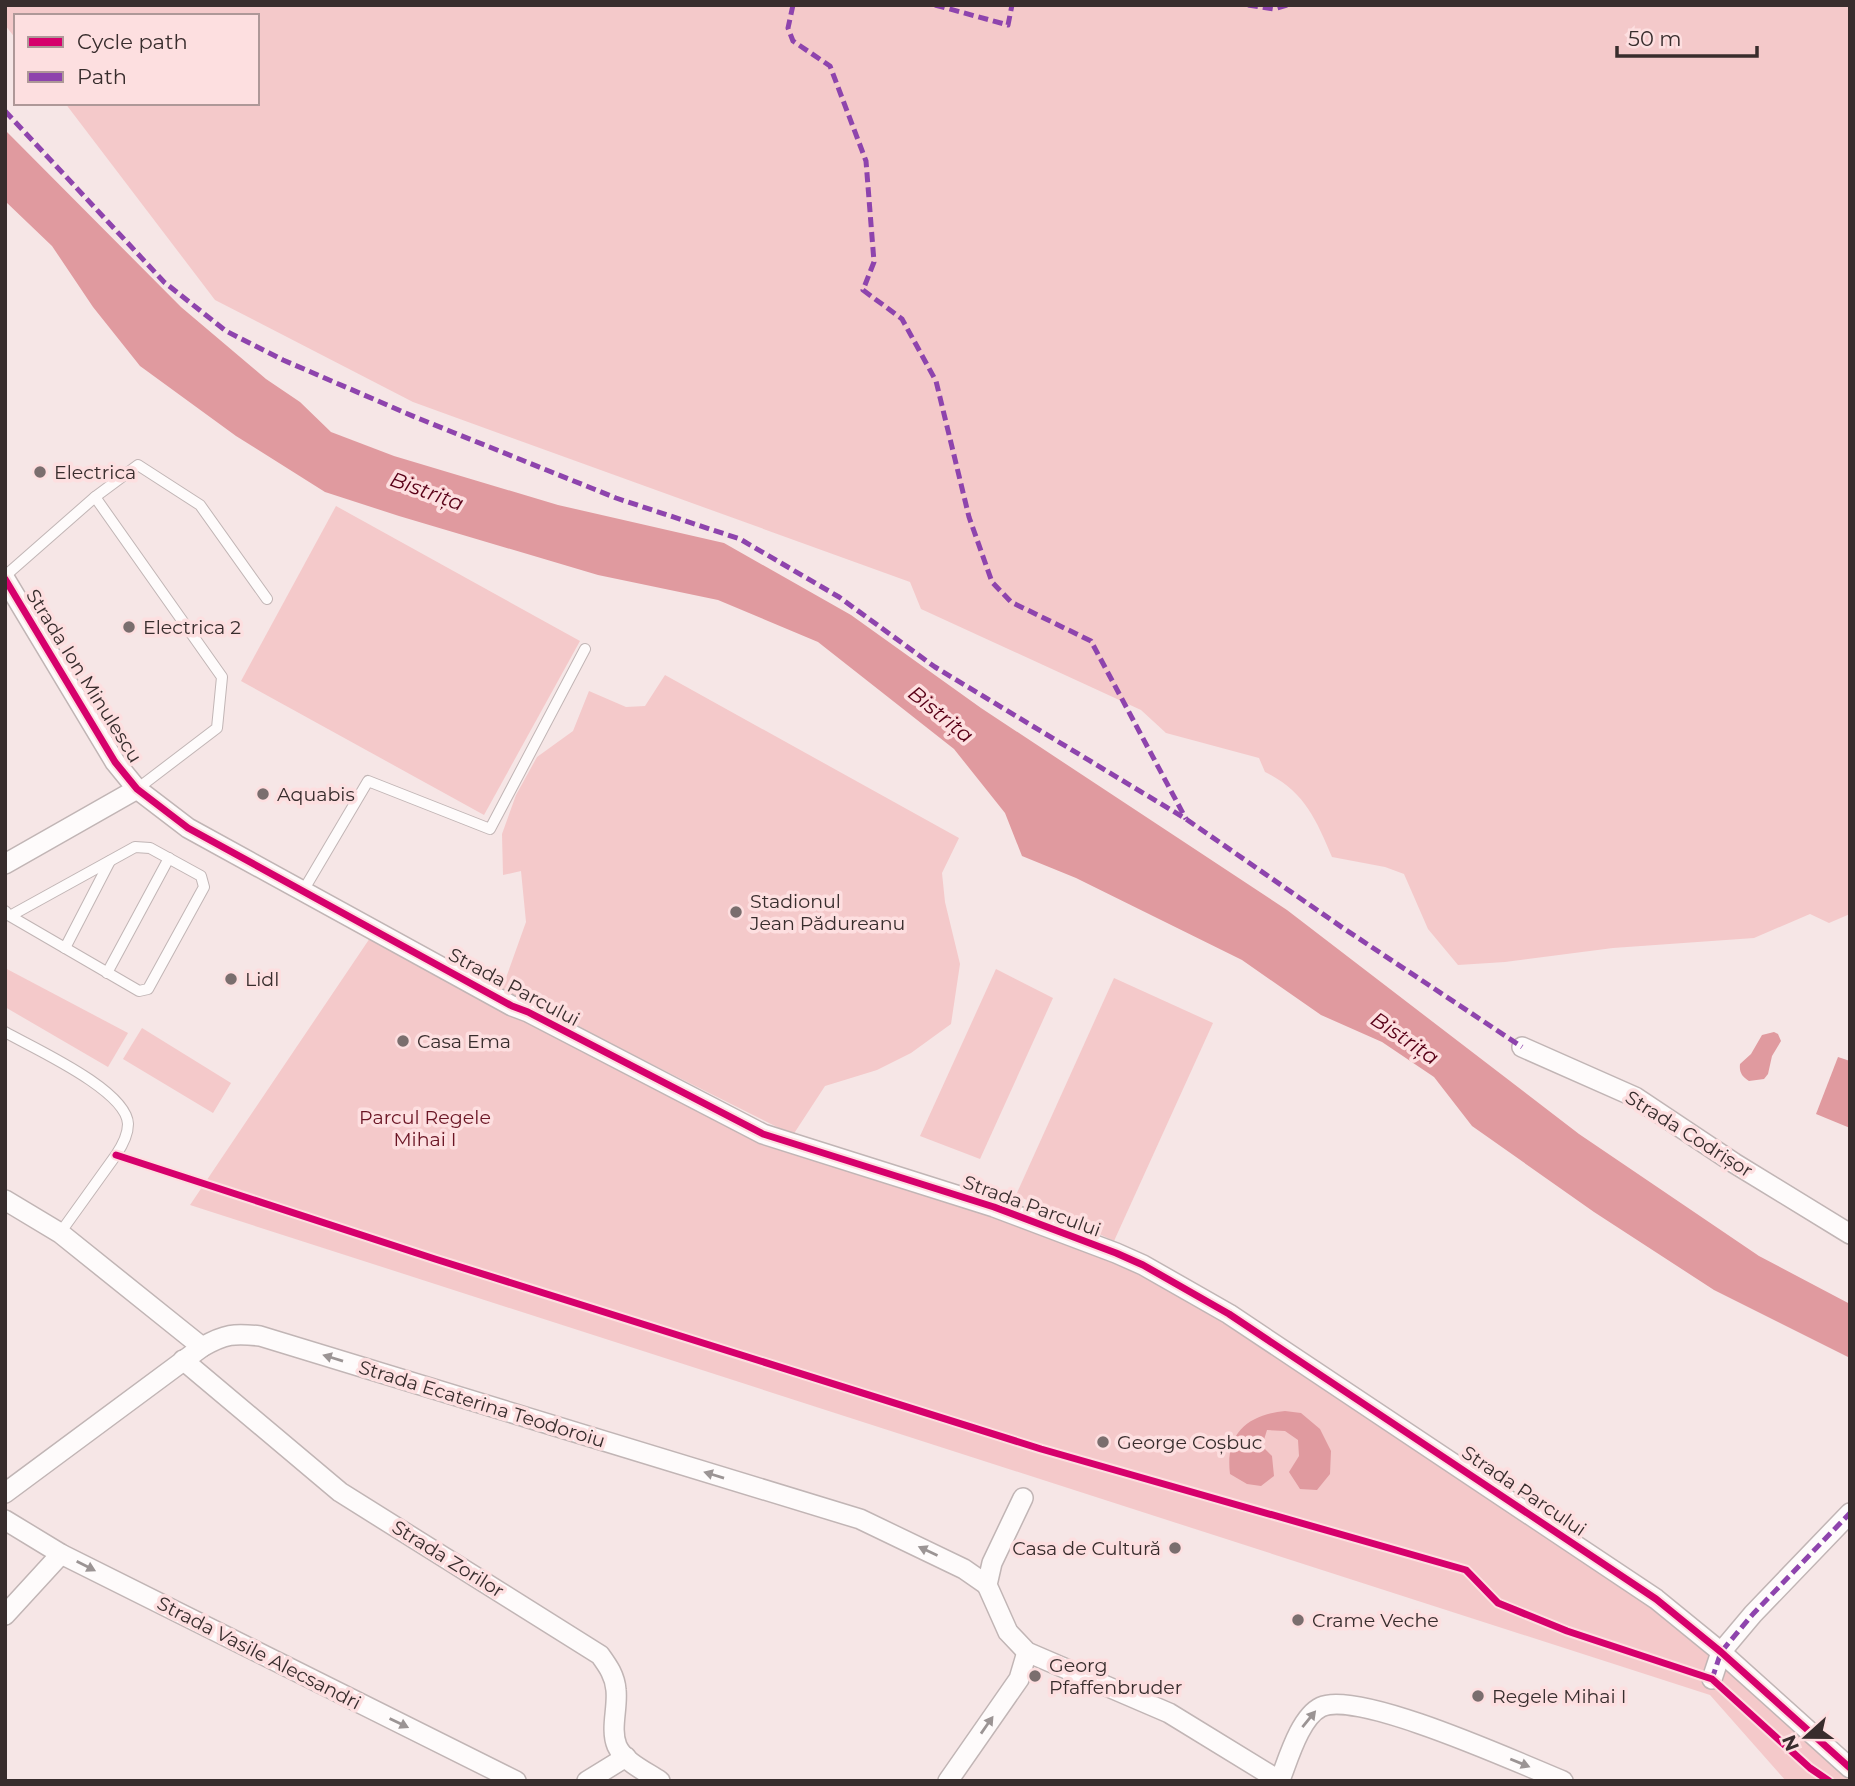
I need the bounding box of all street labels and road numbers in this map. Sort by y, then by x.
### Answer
street label: Strada Ion Minulescu [21,585,147,767]
street label: Strada Parcului [445,943,583,1031]
street label: Strada Codrișor [1621,1086,1757,1183]
street label: Strada Parcului [960,1170,1104,1242]
street label: Strada Ecaterina Teodoroiu [356,1355,608,1453]
street label: Strada Parcului [1457,1441,1591,1541]
street label: Strada Zorilor [388,1515,508,1603]
street label: Strada Vasile Alecsandri [153,1592,365,1714]

